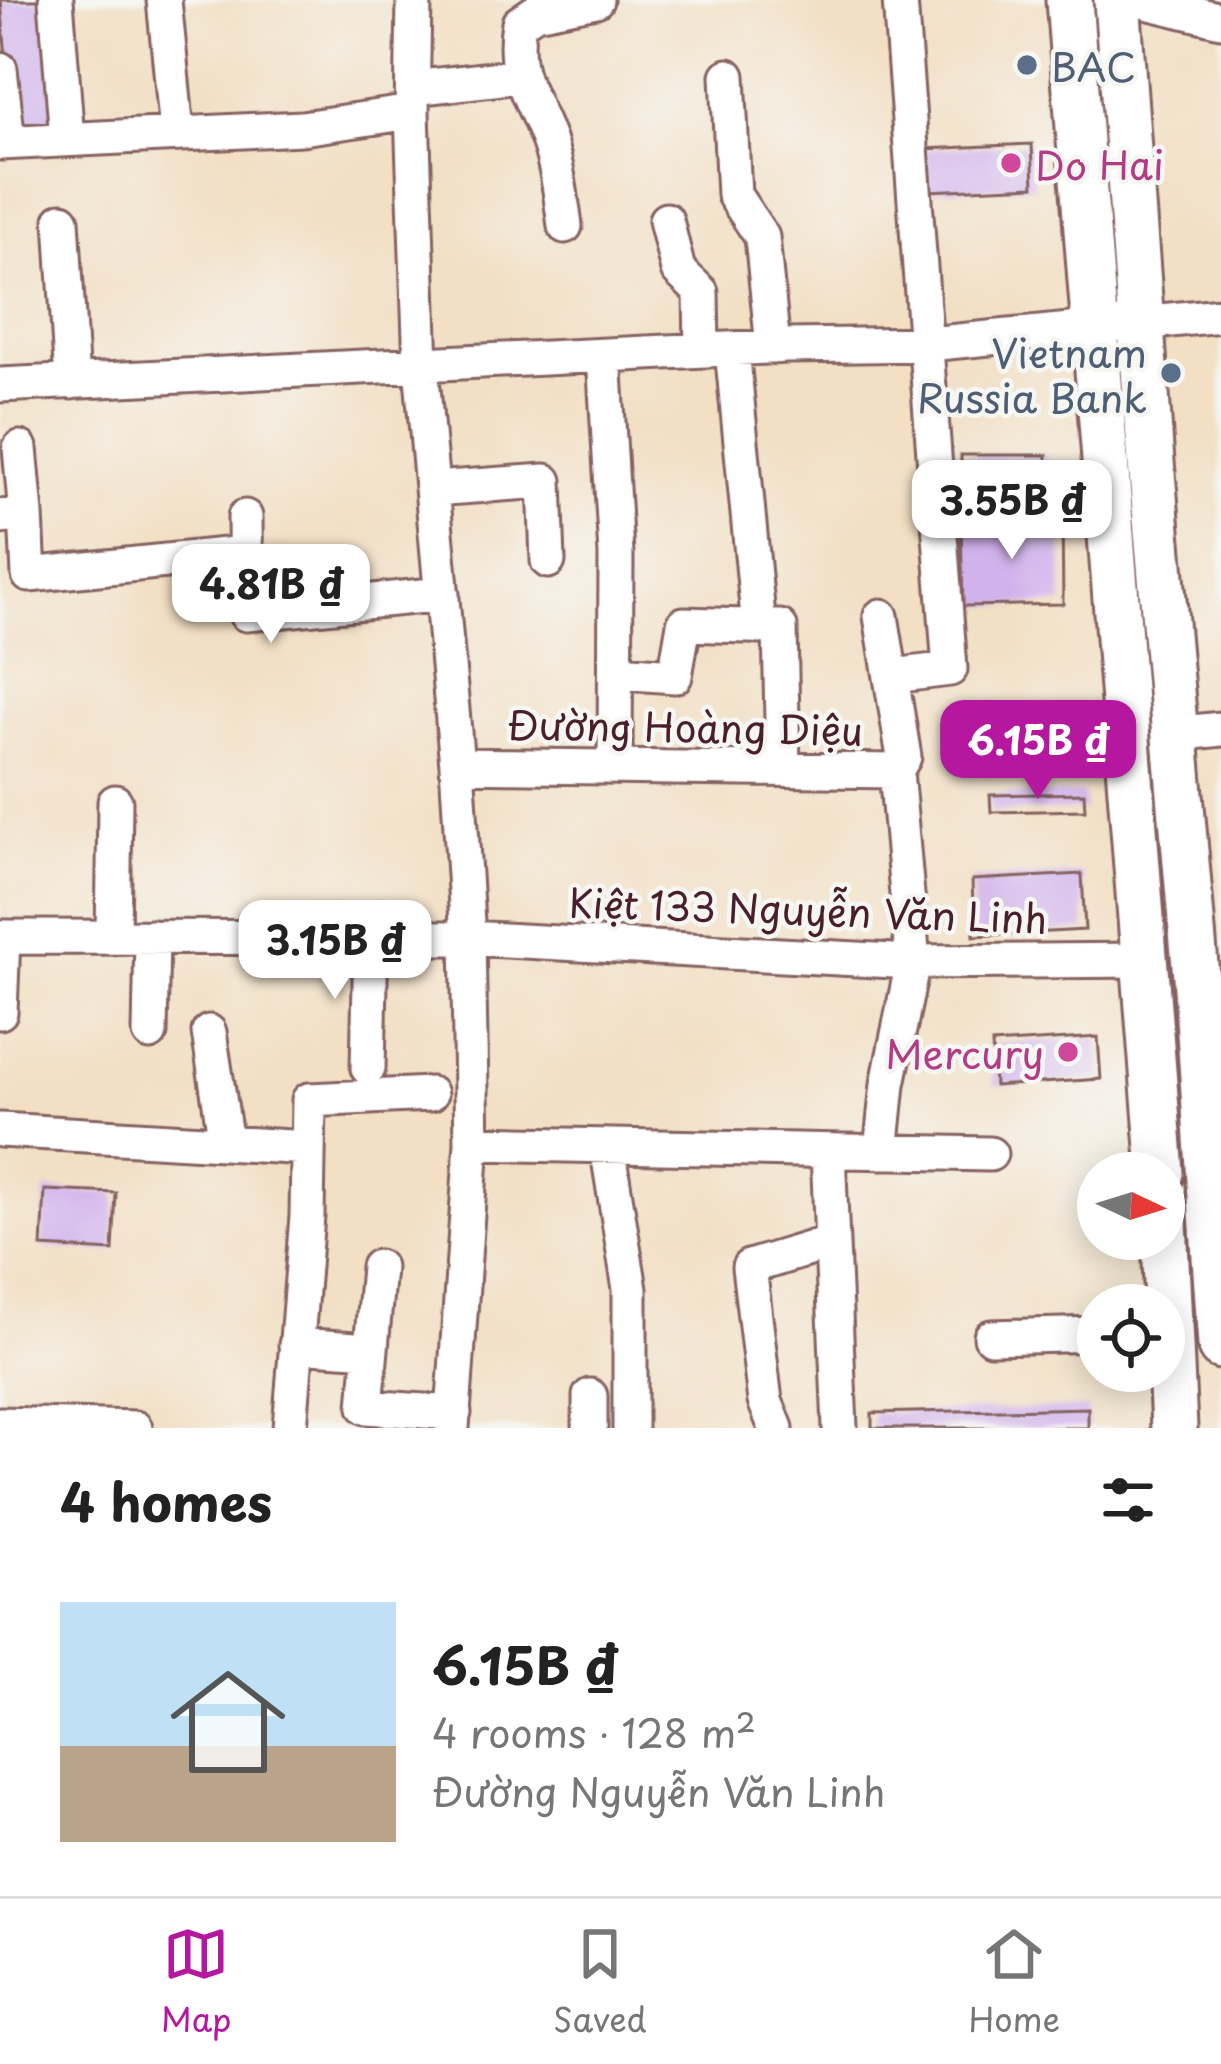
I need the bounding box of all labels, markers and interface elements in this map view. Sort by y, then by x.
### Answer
place label: BAC [1051,36,1136,95]
marker: BAC [1014,52,1040,78]
place label: Do Hai [1035,134,1164,193]
marker: Do Hai [998,150,1024,176]
place label: Vietnam Russia Bank [917,322,1147,426]
marker: Vietnam Russia Bank [1158,360,1184,386]
pin: 3.55B ₫ [901,460,1123,562]
text: 3.55B ₫ [939,469,1085,528]
pin: 4.81B ₫ [160,544,382,646]
text: 4.81B ₫ [199,553,343,612]
street label: Đường Hoàng Diệu [507,693,863,759]
pin: 6.15B ₫ [927,700,1149,802]
text: 6.15B ₫ [967,709,1109,768]
street label: Kiệt 133 Nguyễn Văn Linh [568,871,1048,947]
pin: 3.15B ₫ [224,900,446,1002]
text: 3.15B ₫ [266,909,404,968]
place label: Mercury [885,1023,1044,1082]
marker: Mercury [1055,1039,1081,1065]
north arrow [1077,1152,1185,1260]
map controls [1077,1152,1185,1392]
button: locate [1077,1284,1185,1392]
text: 4 homes [60,1462,272,1539]
icon: filters [1095,1467,1161,1533]
text: 6.15B ₫ [432,1625,617,1702]
icon: home [156,1650,300,1794]
text: 4 rooms · 128 m² [432,1702,756,1761]
text: Đường Nguyễn Văn Linh [432,1761,886,1820]
tab: Map [161,1921,231,2043]
tab: Saved [553,1921,647,2043]
tab: Home [968,1921,1060,2043]

